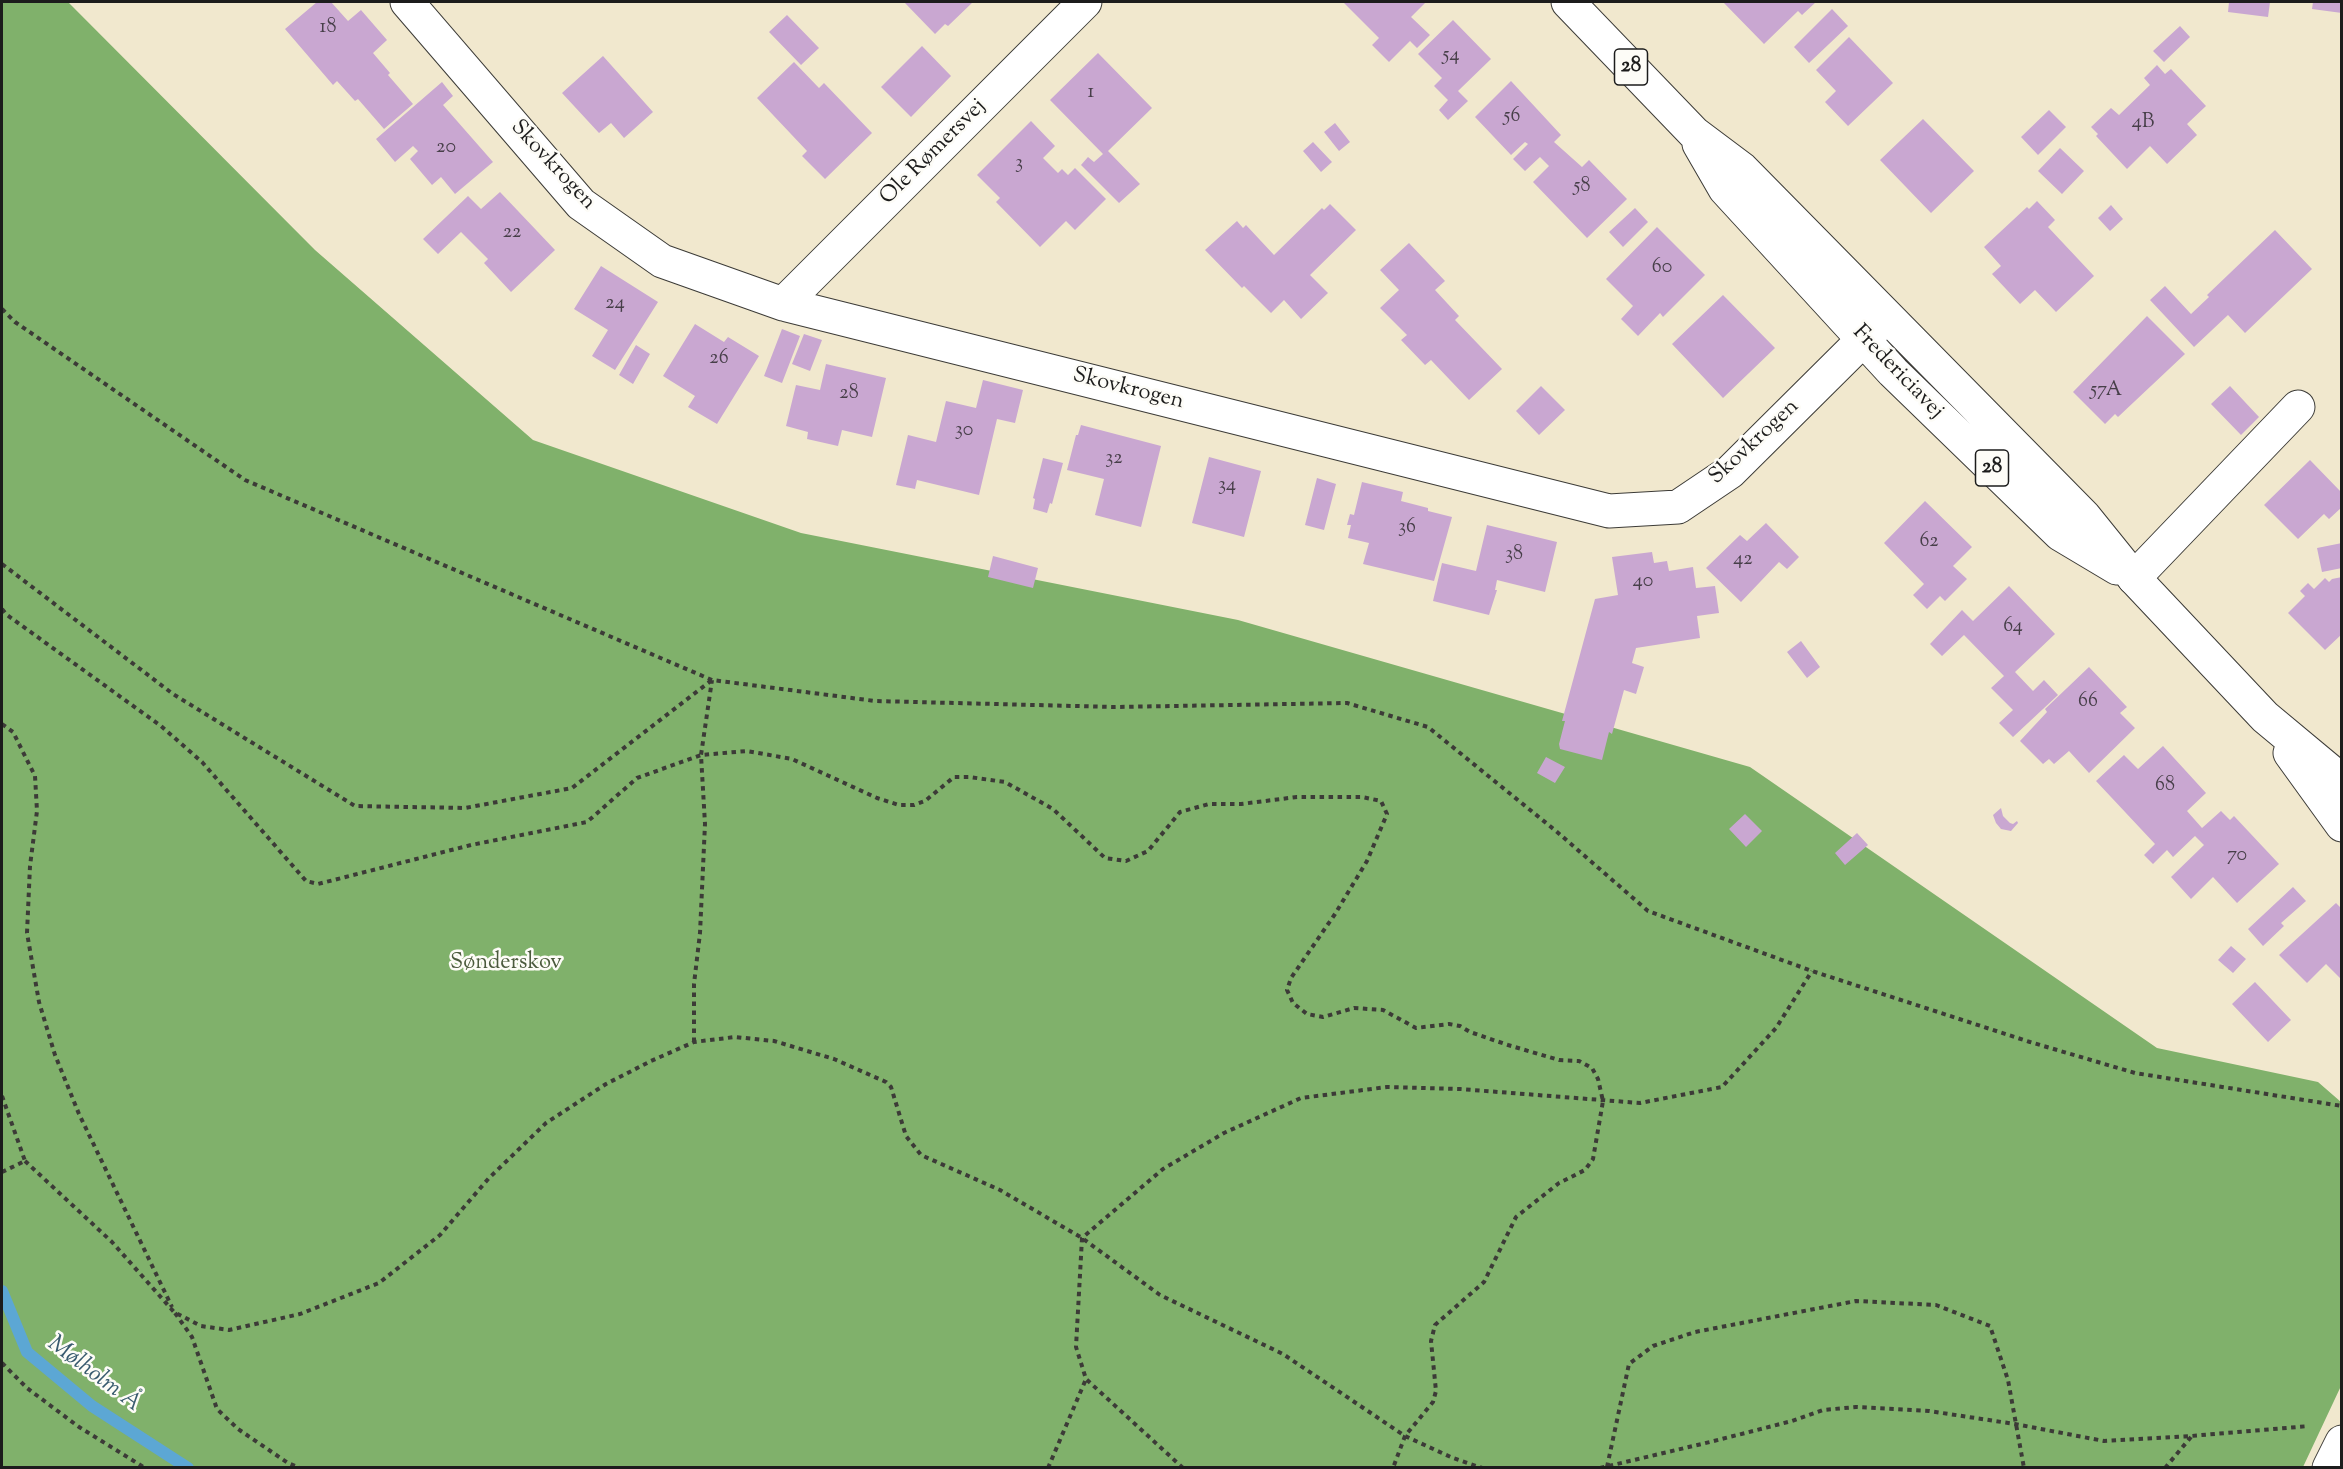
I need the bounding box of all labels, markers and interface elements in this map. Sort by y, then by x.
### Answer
house number: 18 [320,17,336,41]
house number: 54 [1443,45,1459,69]
road number: 28 [1614,49,1648,85]
house number: 1 [1088,82,1094,106]
street label: Ole Rømersvej [876,95,992,211]
house number: 56 [1504,106,1520,130]
house number: 4B [2132,112,2154,136]
street label: Skovkrogen [504,116,600,216]
house number: 20 [436,137,456,161]
house number: 3 [1015,153,1023,177]
house number: 58 [1574,176,1590,200]
house number: 22 [503,222,521,246]
house number: 60 [1652,257,1672,281]
house number: 24 [605,293,625,317]
street label: Fredericiavej [1846,321,1948,425]
house number: 26 [709,348,729,372]
street label: Skovkrogen [1070,363,1186,417]
house number: 57A [2090,380,2122,404]
house number: 28 [839,383,859,407]
street label: Skovkrogen [1705,395,1805,491]
house number: 30 [955,420,973,444]
house number: 32 [1105,448,1123,472]
road number: 28 [1976,450,2008,486]
house number: 34 [1218,475,1236,499]
house number: 36 [1398,517,1416,541]
house number: 62 [1919,531,1939,555]
house number: 38 [1505,544,1523,568]
house number: 42 [1733,549,1753,573]
house number: 40 [1633,571,1653,595]
house number: 64 [2003,616,2023,640]
house number: 66 [2078,691,2098,715]
house number: 68 [2155,775,2175,799]
house number: 70 [2227,845,2247,869]
park label: Sønderskov [450,951,562,977]
water label: Mølholm Å [41,1331,145,1419]

